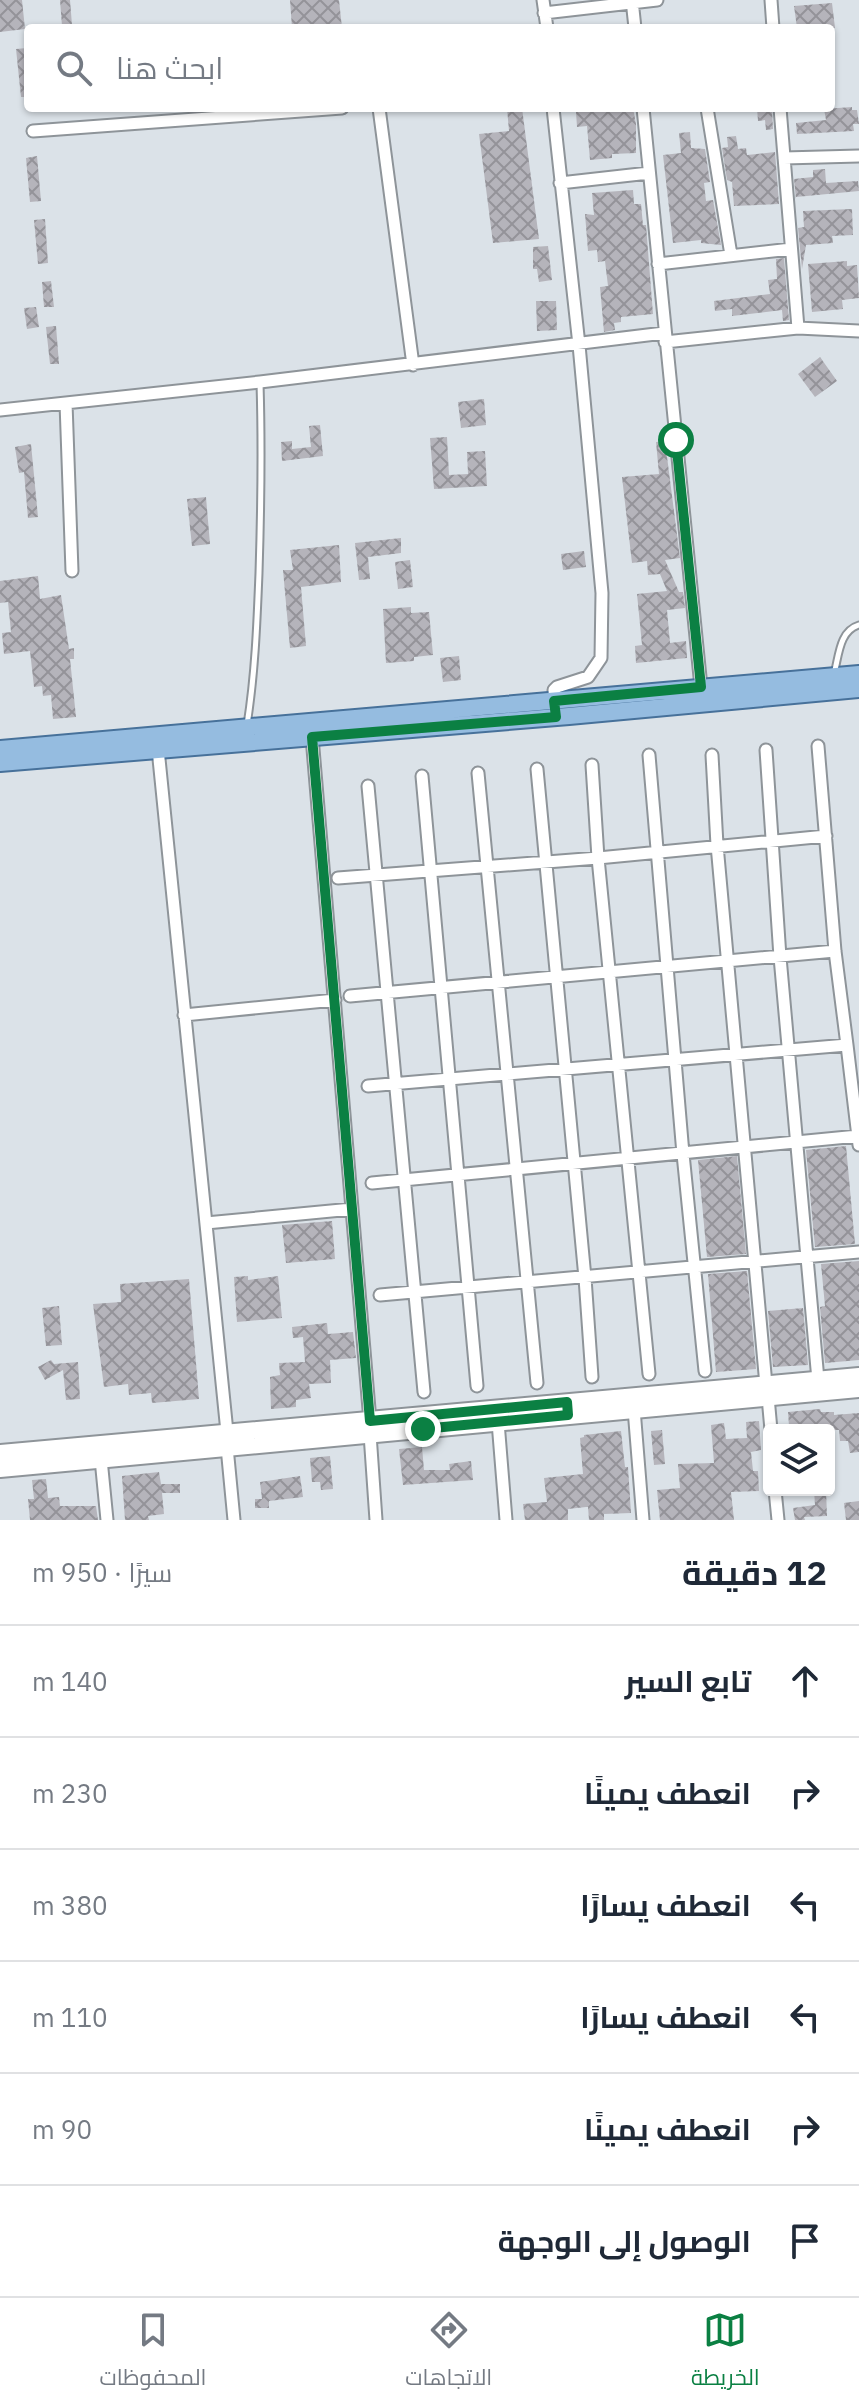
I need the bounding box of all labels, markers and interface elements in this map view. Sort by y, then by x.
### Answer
search box [24,24,835,112]
icon: search [52,46,96,90]
text: ابحث هنا [116,48,223,87]
route start [658,422,694,458]
route end [405,1411,441,1447]
map controls [763,1424,835,1496]
button: layers [763,1424,835,1496]
text: 12 دقيقة [682,1550,827,1594]
text: سيرًا · 950 m [32,1555,172,1589]
icon: ahead [783,1659,827,1703]
text: تابع السير [625,1661,751,1700]
text: 140 m [32,1664,108,1698]
icon: right [783,1771,827,1815]
text: انعطف يمينًا [584,1773,751,1812]
text: 230 m [32,1776,108,1810]
icon: left [783,1883,827,1927]
text: انعطف يسارًا [580,1885,751,1924]
text: 380 m [32,1888,108,1922]
icon: left [783,1995,827,2039]
text: انعطف يسارًا [580,1997,751,2036]
text: 110 m [32,2000,108,2034]
icon: right [783,2107,827,2151]
text: انعطف يمينًا [584,2109,751,2148]
text: 90 m [32,2112,92,2146]
icon: arrive [783,2219,827,2263]
text: الوصول إلى الوجهة [498,2221,751,2260]
tab: المحفوظات [99,2308,206,2398]
tab: الاتجاهات [405,2308,492,2398]
tab: الخريطة [691,2308,760,2398]

